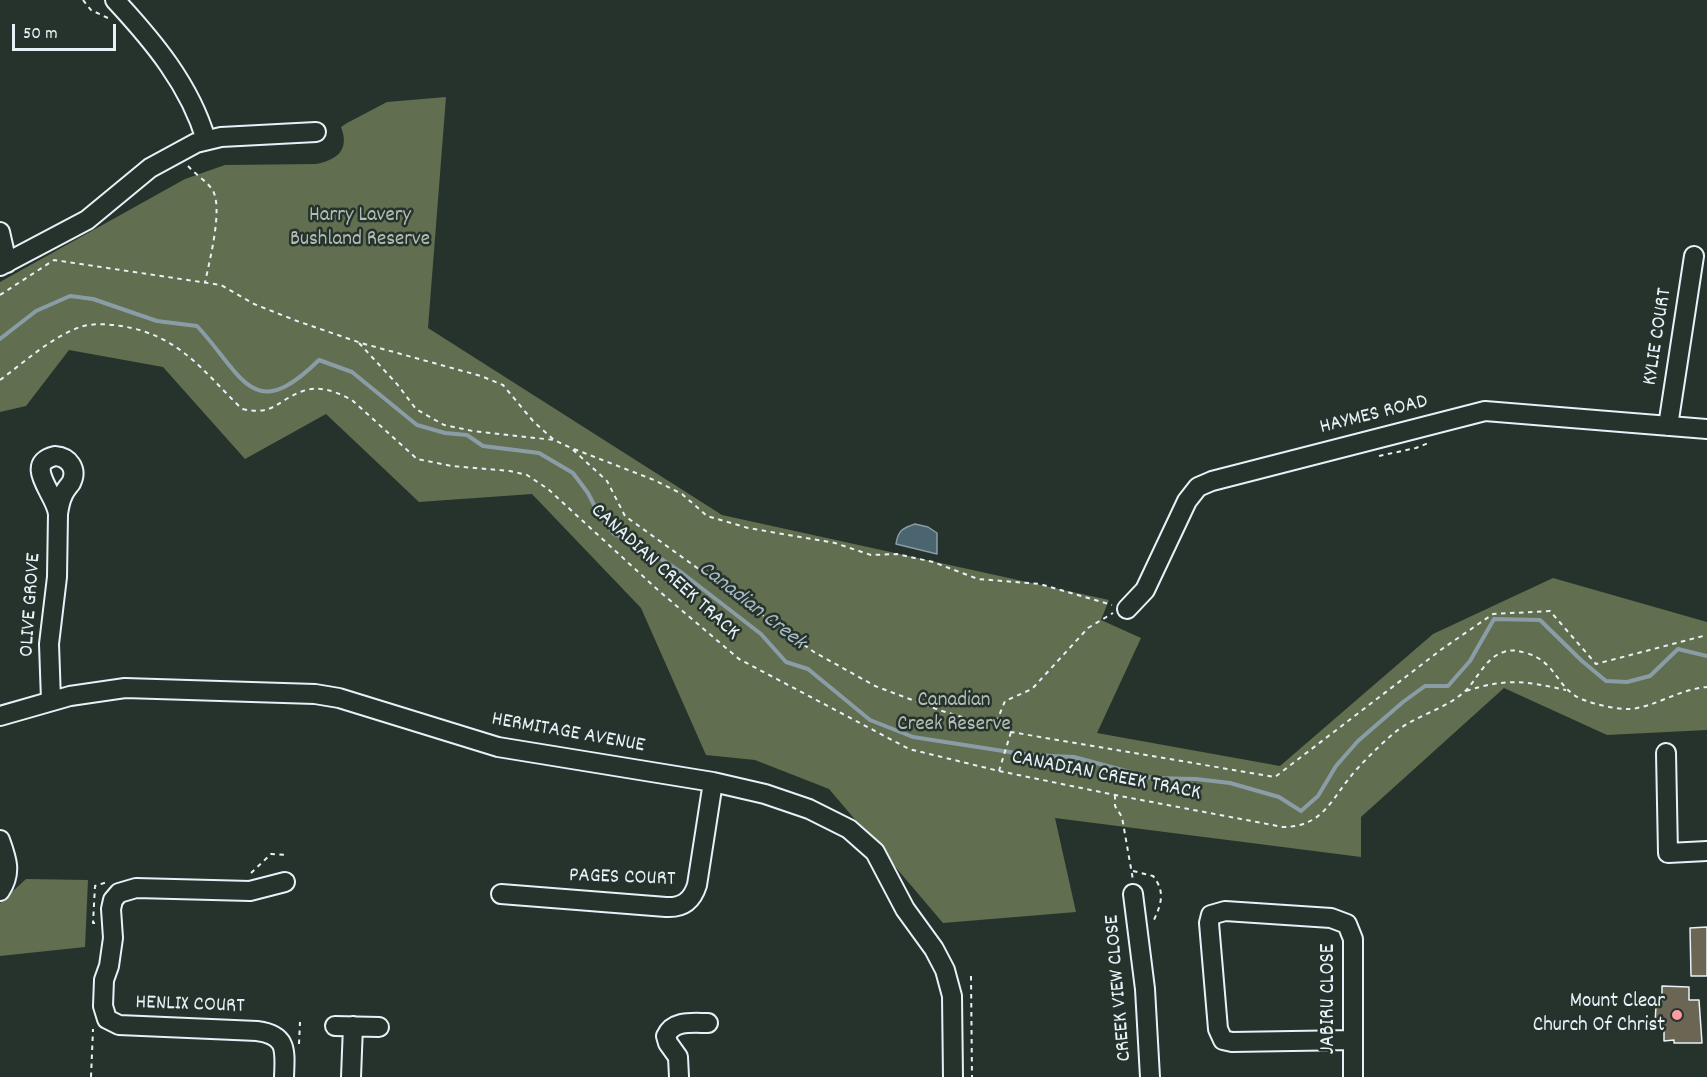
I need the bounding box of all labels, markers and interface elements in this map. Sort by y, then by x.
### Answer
scale bar [15,12,118,50]
text: 50 m [23,22,58,47]
park label: Harry Lavery Bushland Reserve [290,204,430,254]
street label: KYLIE COURT [1639,287,1679,387]
street label: HAYMES ROAD [1317,390,1431,442]
street label: CANADIAN CREEK TRACK [584,499,744,647]
street label: OLIVE GROVE [16,552,48,658]
water label: Canadian Creek [692,557,810,657]
park label: Canadian Creek Reserve [897,689,1011,739]
street label: HERMITAGE AVENUE [489,708,647,760]
street label: CANADIAN CREEK TRACK [1009,746,1203,808]
street label: PAGES COURT [568,865,676,893]
street label: CREEK VIEW CLOSE [1101,914,1139,1062]
street label: JABIRU CLOSE [1317,944,1343,1054]
place label: Mount Clear Church Of Christ [1533,990,1665,1040]
street label: HENLIX COURT [135,992,245,1020]
marker: Mount Clear Church Of Christ [1670,1008,1684,1022]

